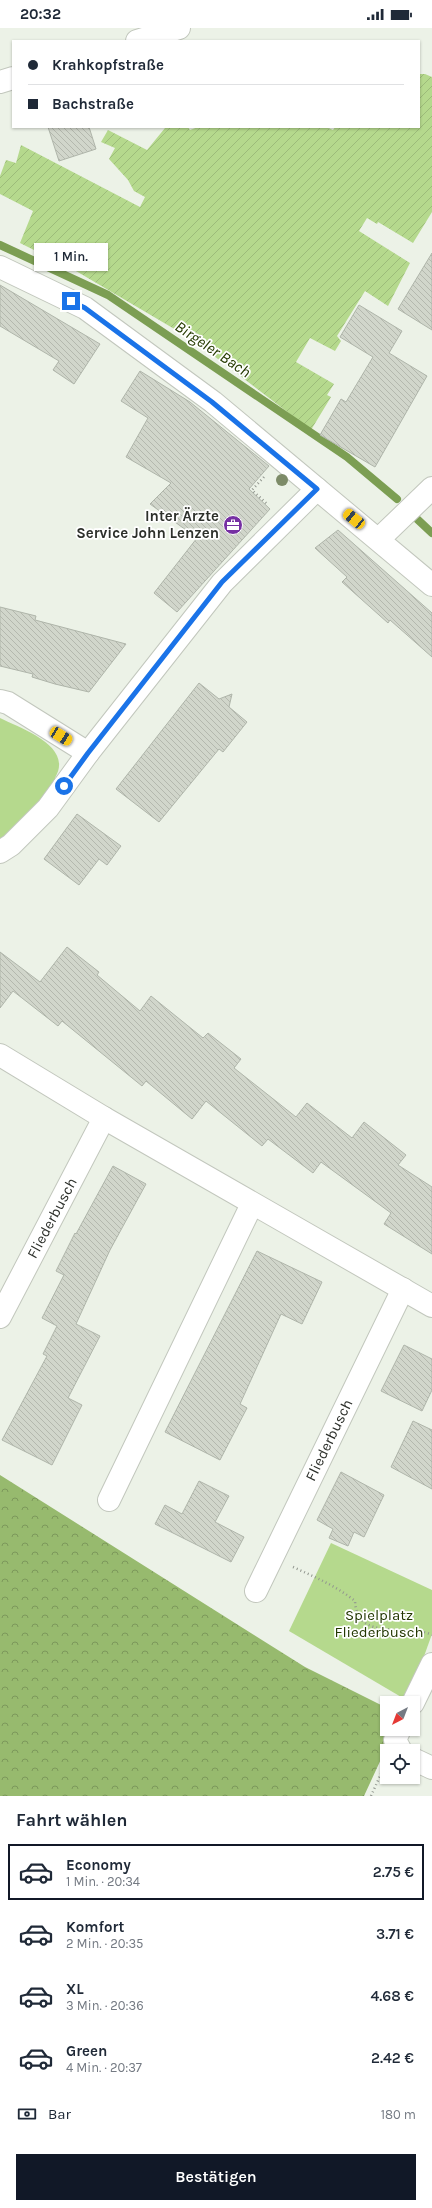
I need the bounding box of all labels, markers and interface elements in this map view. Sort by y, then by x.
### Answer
text: 20:32 [20,5,61,23]
text: Krahkopfstraße [52,56,164,74]
text: Bachstraße [52,95,134,113]
callout: 1 Min. [34,243,108,271]
text: 1 Min. [54,249,88,264]
route end [62,292,80,310]
water label: Birgeler Bach [171,317,255,381]
place label: Inter Ärzte Service John Lenzen [76,507,219,542]
car [341,507,367,531]
office icon: Inter Ärzte Service John Lenzen [222,514,244,536]
car [48,725,74,747]
route start [55,777,73,795]
street label: Fliederbusch [23,1175,81,1261]
street label: Fliederbusch [301,1396,357,1484]
park label: Spielplatz Fliederbusch [335,1606,423,1641]
north arrow [380,1696,420,1736]
map controls [380,1696,420,1784]
button: locate [380,1744,420,1784]
text: Fahrt wählen [16,1809,128,1831]
icon: car [18,1854,54,1890]
text: Economy [66,1856,131,1874]
text: 2.75 € [373,1863,414,1881]
text: 1 Min. · 20:34 [66,1874,140,1889]
icon: car [18,1916,54,1952]
text: Komfort [66,1918,124,1936]
text: 3.71 € [376,1925,414,1943]
text: 2 Min. · 20:35 [66,1936,143,1951]
icon: car [18,1978,54,2014]
text: XL [66,1980,84,1998]
text: 4.68 € [370,1987,414,2005]
text: 3 Min. · 20:36 [66,1998,144,2013]
icon: car [18,2040,54,2076]
text: Green [66,2042,107,2060]
text: 2.42 € [371,2049,414,2067]
text: 4 Min. · 20:37 [66,2060,142,2075]
icon: cash [16,2103,38,2125]
text: Bar [48,2105,71,2123]
text: 180 m [381,2107,416,2122]
button: Bestätigen [16,2154,416,2200]

